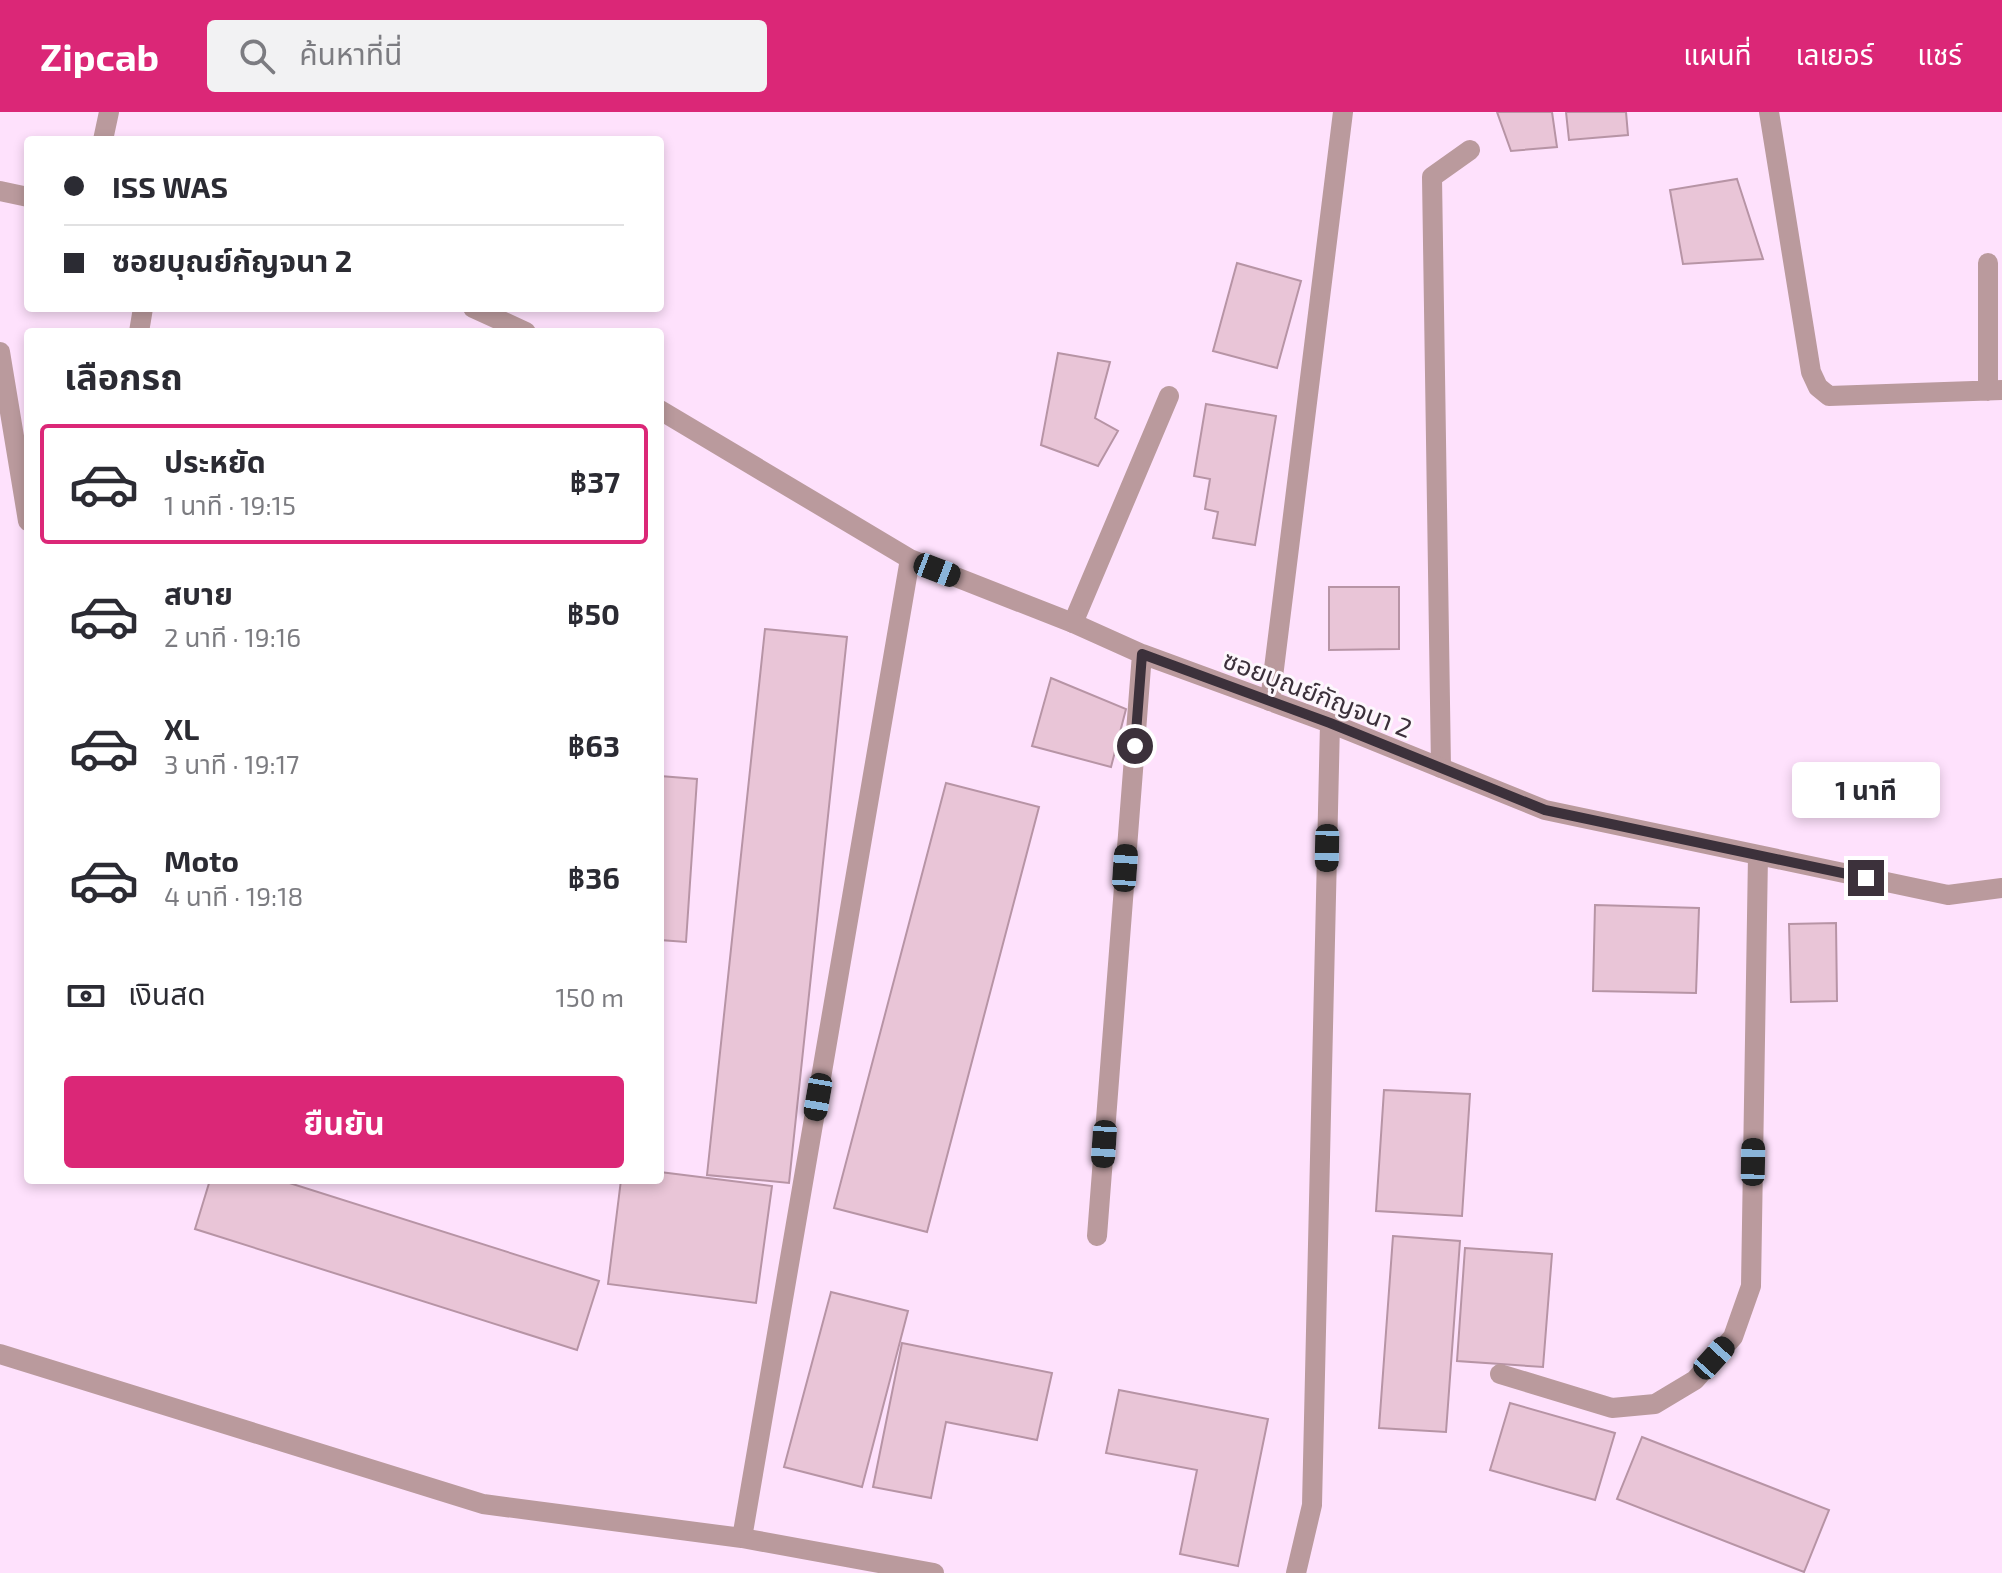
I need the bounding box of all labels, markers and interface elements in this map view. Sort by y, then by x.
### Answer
search box [207,20,767,92]
text: Zipcab [40,33,159,79]
icon: search [235,34,279,78]
text: ค้นหาที่นี่ [299,35,402,71]
text: แผนที่ [1683,37,1752,71]
text: เลเยอร์ [1796,37,1873,71]
text: แชร์ [1917,37,1962,71]
text: ISS WAS [112,168,228,204]
text: ซอยบุณย์กัญจนา 2 [112,242,352,278]
text: เลือกรถ [64,354,183,397]
text: ประหยัด [164,443,266,479]
icon: car [68,448,140,520]
text: ฿37 [570,463,620,499]
text: 1 นาที · 19:15 [164,489,296,520]
car [910,550,964,590]
text: สบาย [164,575,233,611]
icon: car [68,580,140,652]
text: ฿50 [567,595,620,631]
text: 2 นาที · 19:16 [164,621,301,652]
street label: ซอยบุณย์กัญจนา 2 [1219,643,1417,745]
text: XL [164,710,199,746]
icon: car [68,712,140,784]
text: ฿63 [568,727,620,763]
route start [1117,728,1153,764]
text: 3 นาที · 19:17 [164,748,299,779]
callout: 1 นาที [1792,762,1940,818]
text: 1 นาที [1835,774,1897,805]
car [1315,824,1339,872]
text: Moto [164,842,239,878]
car [1111,843,1139,893]
icon: car [68,844,140,916]
text: ฿36 [568,859,620,895]
route end [1848,860,1884,896]
text: 4 นาที · 19:18 [164,880,303,911]
icon: cash [64,974,108,1018]
text: เงินสด [128,975,206,1011]
text: 150 m [555,981,624,1012]
car [802,1071,834,1123]
button: ยืนยัน [64,1076,624,1168]
car [1090,1119,1118,1169]
car [1741,1138,1765,1186]
car [1689,1332,1739,1384]

